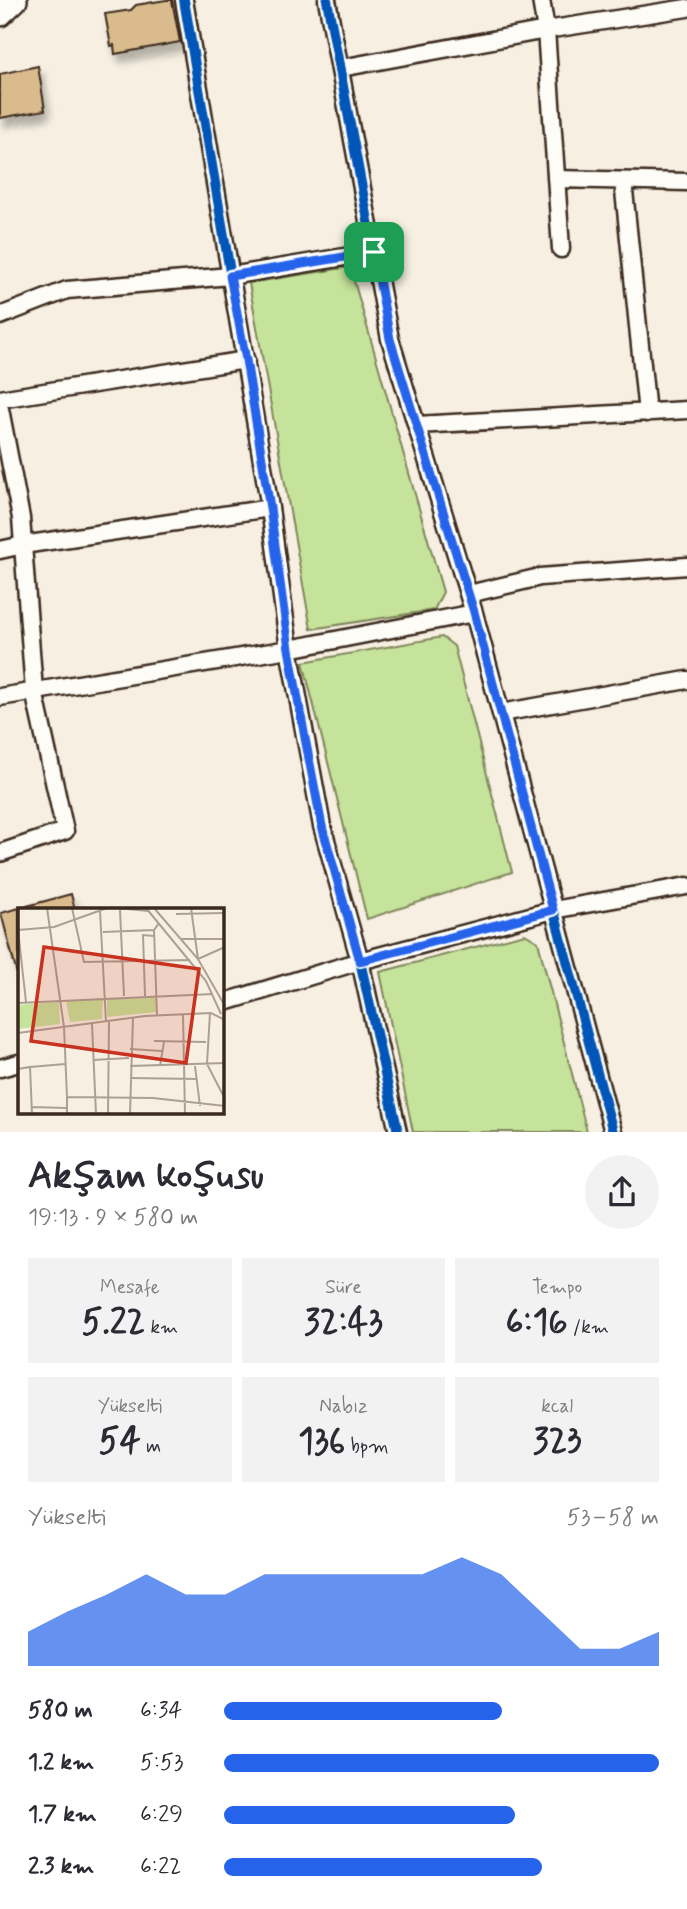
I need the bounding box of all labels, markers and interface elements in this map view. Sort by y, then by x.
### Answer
pin [344,222,404,282]
icon: arrive [355,233,393,271]
inset map [18,908,224,1114]
text: Akşam koşusu [28,1152,264,1201]
button: share [585,1155,659,1229]
text: 19:13 · 9 × 580 m [28,1203,198,1233]
text: Mesafe [100,1275,160,1300]
text: Süre [325,1275,362,1300]
text: Tempo [532,1275,582,1300]
text: 5.22 [81,1300,145,1346]
text: 32:43 [304,1300,383,1346]
text: 6:16 [505,1300,568,1346]
text: km [145,1315,178,1340]
text: /km [568,1315,609,1340]
text: Yükselti [98,1394,162,1419]
text: Nabız [319,1394,368,1419]
text: kcal [541,1394,573,1419]
text: 54 [99,1419,141,1465]
text: 136 [298,1419,345,1465]
text: 323 [533,1419,581,1465]
text: m [141,1434,161,1459]
text: bpm [345,1434,389,1459]
text: Yükselti [28,1503,106,1533]
text: 53–58 m [567,1503,659,1533]
text: 580 m [28,1696,93,1726]
text: 6:34 [140,1696,182,1726]
text: 1.2 km [28,1748,94,1778]
text: 5:53 [140,1748,183,1778]
text: 1.7 km [28,1800,97,1830]
text: 6:29 [140,1800,183,1830]
text: 2.3 km [28,1852,94,1882]
text: 6:22 [140,1852,181,1882]

